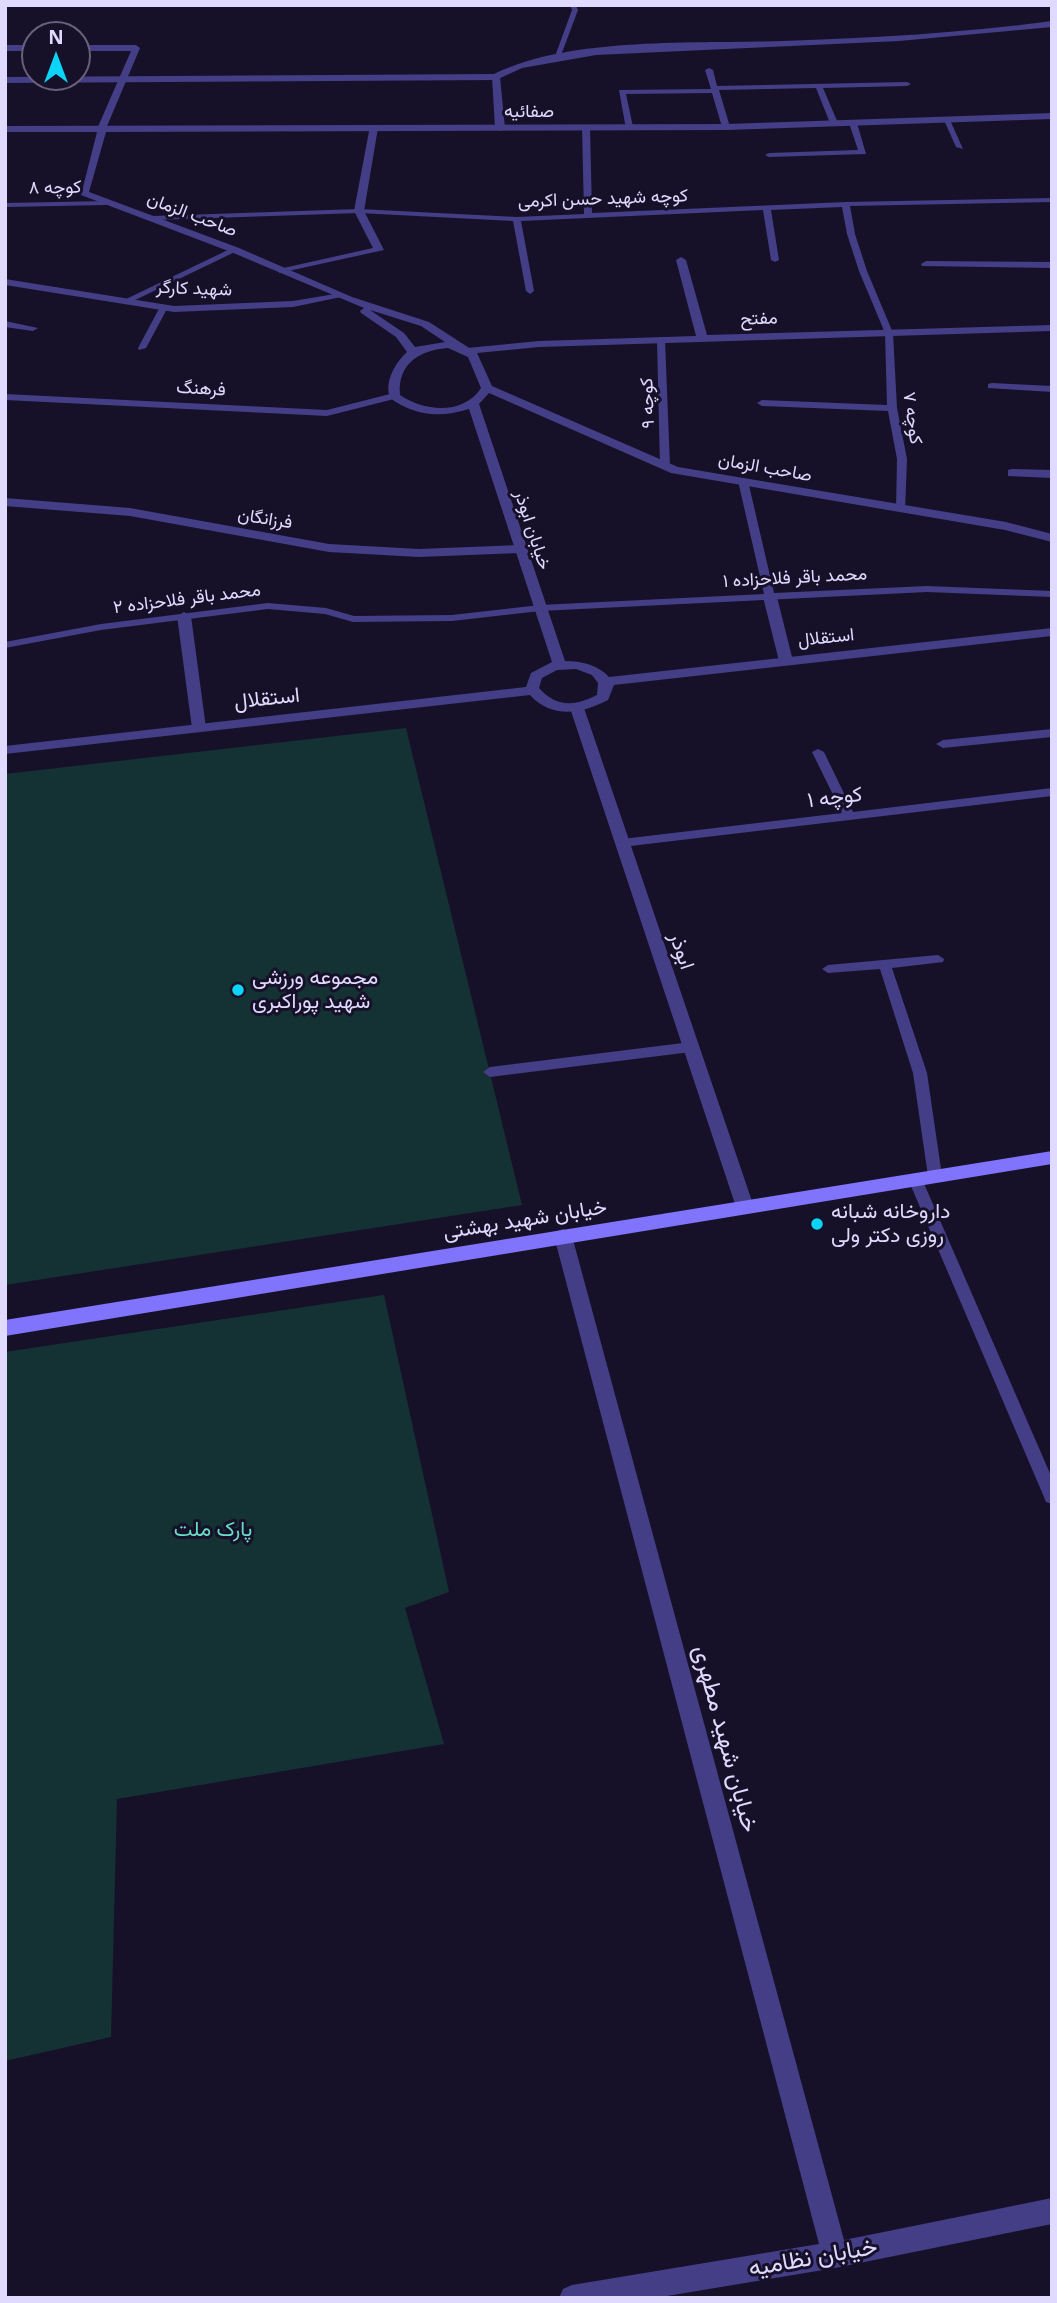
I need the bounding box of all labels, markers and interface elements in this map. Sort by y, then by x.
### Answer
north arrow [21,21,91,91]
text: N [48,24,64,50]
street label: صفائیه [504,101,554,123]
street label: کوچه ۸ [28,177,82,199]
street label: کوچه شهید حسن اکرمی [518,185,688,213]
street label: صاحب الزمان [144,188,240,242]
street label: شهید کارگر [156,277,232,301]
street label: مفتح [740,308,778,330]
street label: فرهنگ [176,377,226,401]
street label: کوچه ۹ [636,377,660,429]
street label: کوچه ۷ [898,390,926,446]
street label: صاحب الزمان [717,449,813,487]
street label: خیابان ابوذر [509,487,555,573]
street label: فرزانگان [236,504,294,534]
street label: محمد باقر فلاحزاده ۱ [722,563,868,593]
street label: محمد باقر فلاحزاده ۲ [112,579,262,619]
street label: استقلال [797,624,855,652]
street label: استقلال [233,683,301,715]
street label: کوچه ۱ [806,782,864,814]
street label: ابوذر [663,929,699,973]
place label: مجموعه ورزشی شهید پوراکبری [252,965,378,1015]
marker: مجموعه ورزشی شهید پوراکبری [230,982,246,998]
street label: خیابان شهید بهشتی [441,1195,609,1245]
place label: داروخانه شبانه روزی دکتر ولی [831,1199,950,1249]
marker: داروخانه شبانه روزی دکتر ولی [809,1216,825,1232]
park label: پارک ملت [174,1517,252,1543]
street label: خیابان شهید مطهری [686,1642,764,1836]
street label: خیابان نظامیه [746,2233,880,2283]

